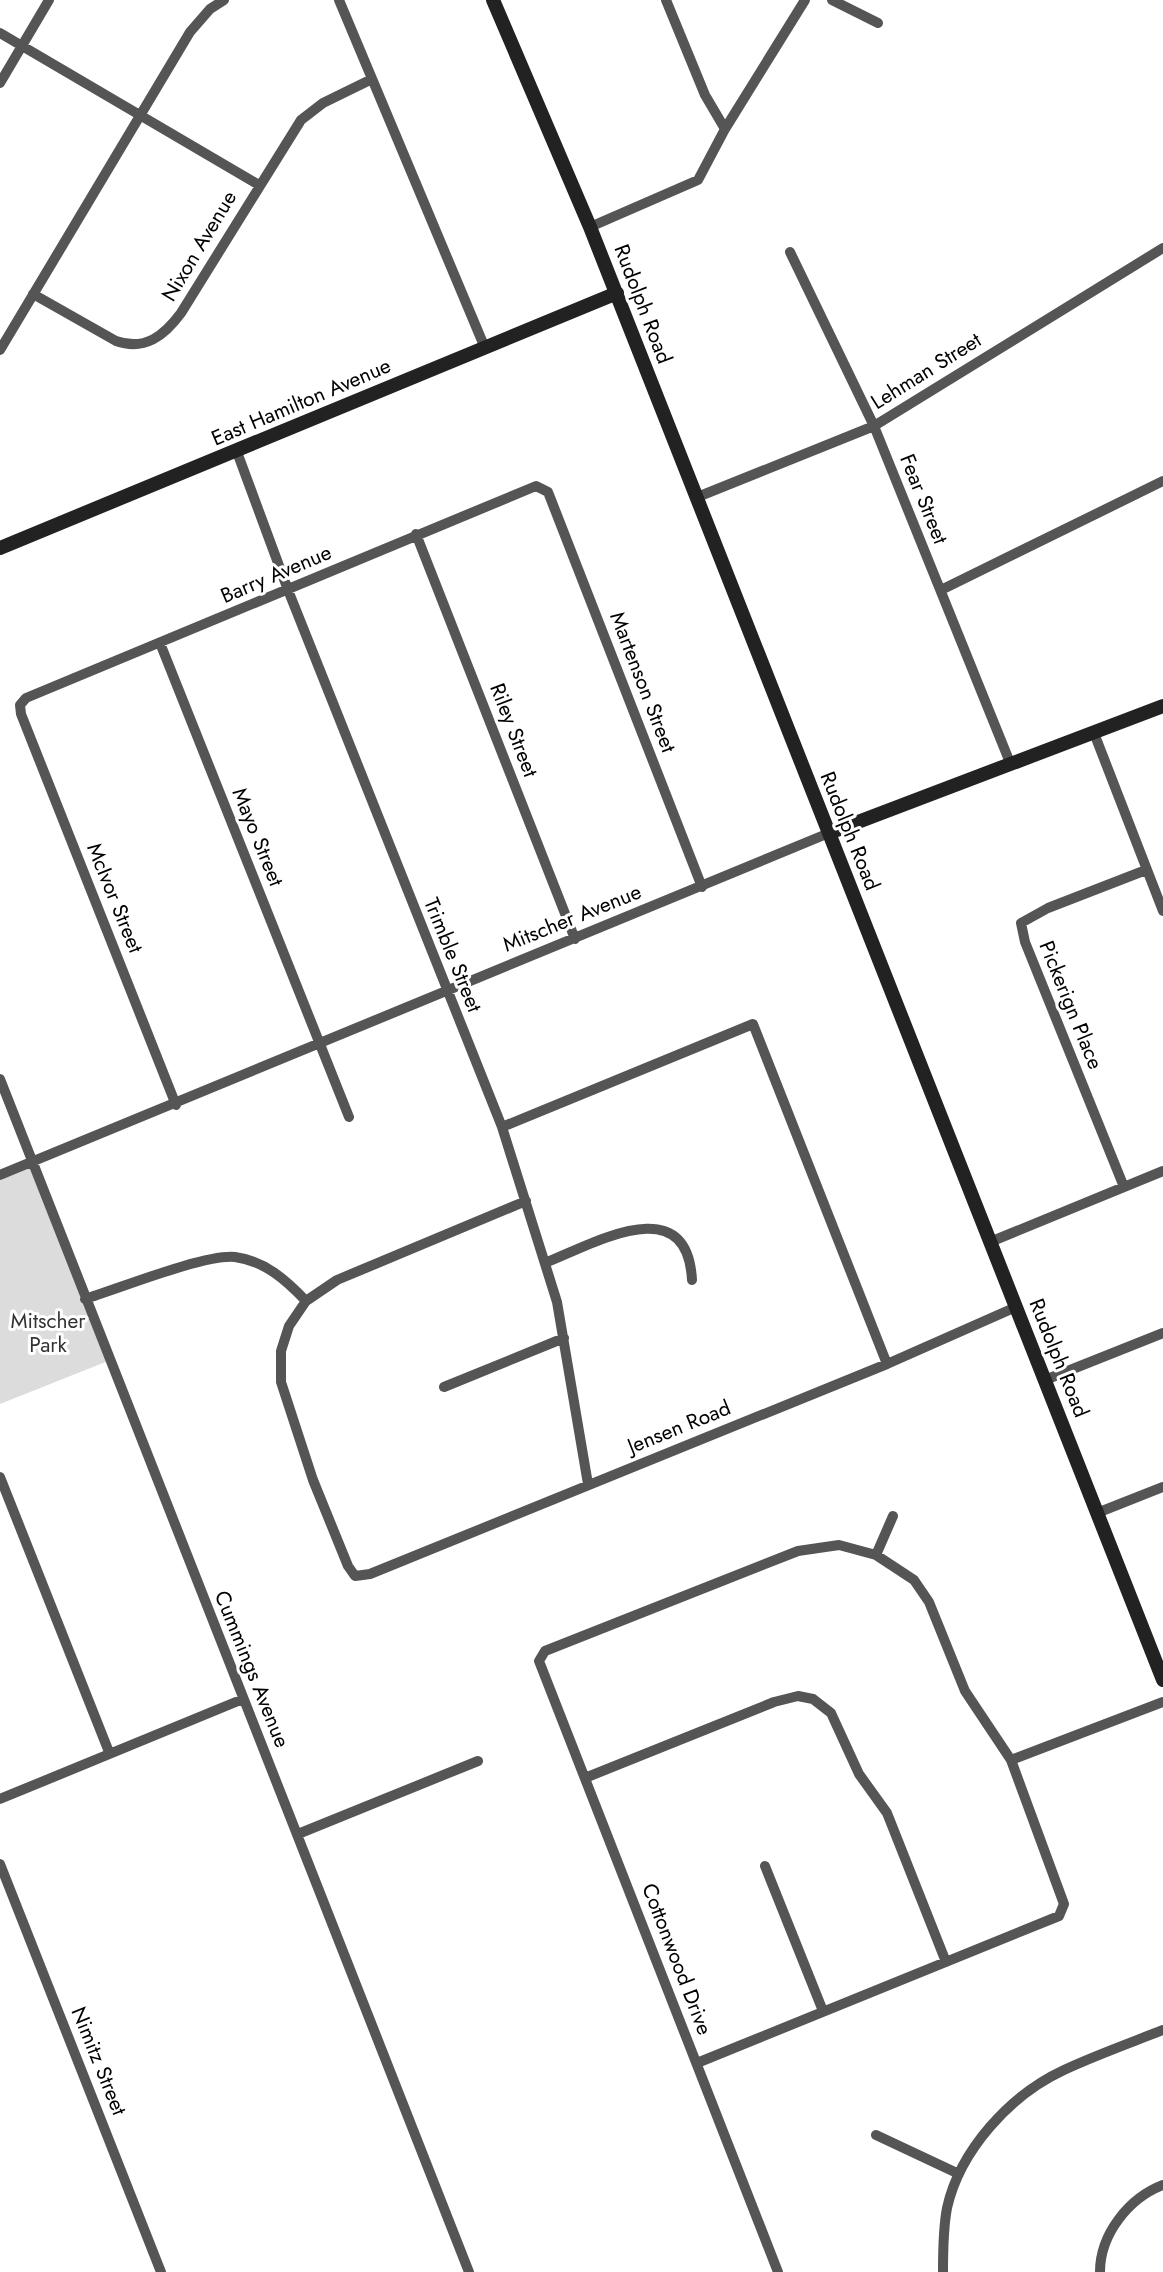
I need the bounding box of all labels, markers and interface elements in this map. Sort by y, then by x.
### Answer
street label: Nixon Avenue [154,185,244,307]
street label: Rudolph Road [606,240,680,368]
street label: Lehman Street [865,325,987,417]
street label: East Hamilton Avenue [207,351,396,453]
street label: Fear Street [892,450,956,548]
street label: Barry Avenue [216,537,336,611]
street label: Martenson Street [602,607,684,757]
street label: Riley Street [482,679,546,781]
street label: Rudolph Road [813,767,887,895]
street label: Mayo Street [225,783,291,891]
street label: McIvor Street [79,839,151,957]
street label: Mitscher Avenue [498,877,646,959]
street label: Trimble Street [416,893,490,1017]
street label: Pickerign Place [1032,936,1110,1074]
street label: Rudolph Road [1022,1294,1096,1422]
park label: Mitscher Park [10,1306,86,1360]
street label: Jensen Road [620,1393,735,1462]
street label: Cummings Avenue [207,1586,297,1752]
street label: Cottonwood Drive [634,1879,720,2039]
street label: Nimitz Street [64,2002,134,2120]

